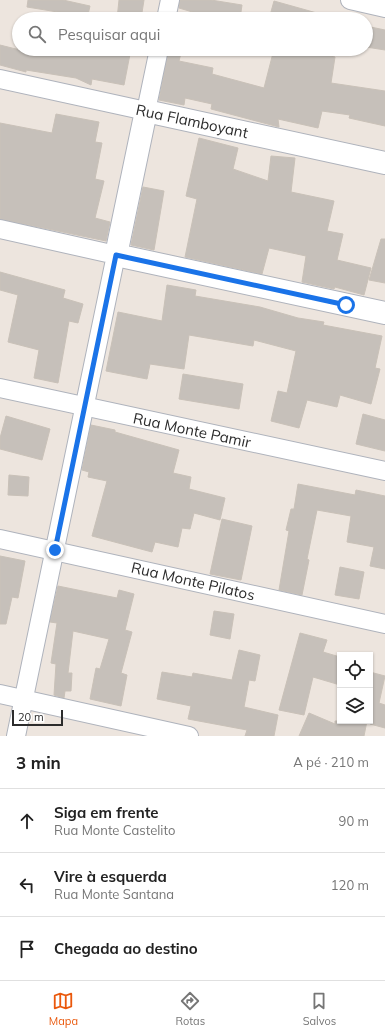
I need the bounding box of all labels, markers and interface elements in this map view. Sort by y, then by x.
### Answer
search box [12,12,373,56]
icon: search [26,23,48,45]
text: Pesquisar aqui [58,25,160,44]
street label: Rua Flamboyant [134,100,250,142]
route start [337,296,355,314]
street label: Rua Monte Pamir [131,408,253,452]
route end [46,541,64,559]
street label: Rua Monte Pilatos [129,558,257,604]
map controls [337,652,373,724]
button: locate [337,652,373,688]
button: layers [337,688,373,724]
scale bar [12,708,63,727]
text: 20 m [18,710,44,724]
text: 3 min [16,752,61,773]
text: A pé · 210 m [293,754,369,770]
text: Siga em frente [54,803,159,822]
icon: ahead [16,810,38,832]
text: 90 m [339,813,369,829]
text: Rua Monte Castelito [54,822,175,838]
text: Vire à esquerda [54,867,167,886]
icon: left [16,874,38,896]
text: 120 m [331,877,369,893]
text: Rua Monte Santana [54,886,174,902]
icon: arrive [16,938,38,960]
text: Chegada ao destino [54,939,198,958]
tab: Mapa [49,990,78,1028]
tab: Rotas [176,990,205,1028]
tab: Salvos [303,990,336,1028]

